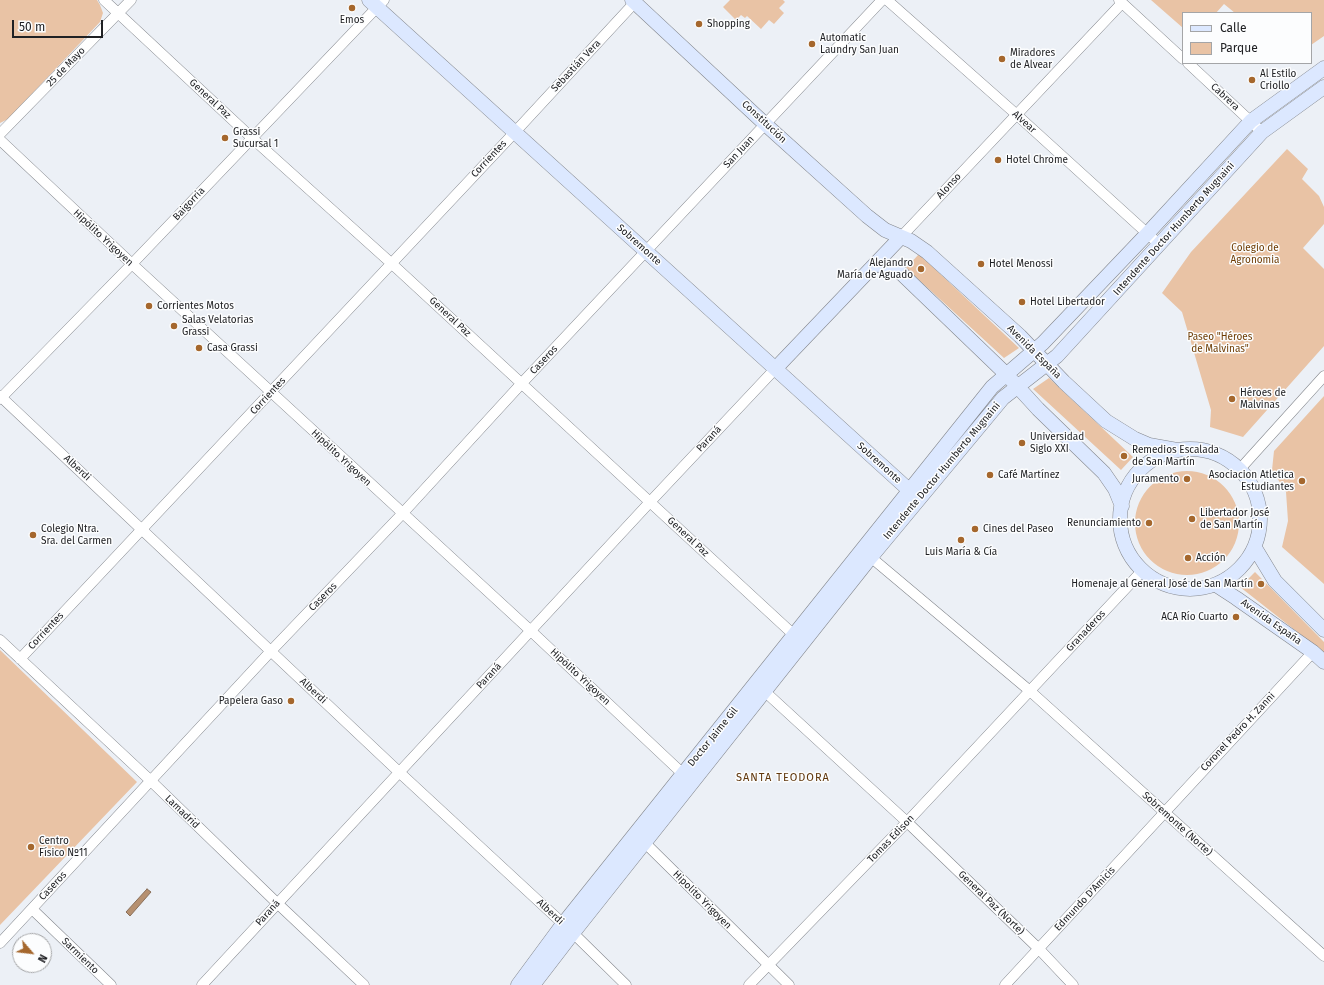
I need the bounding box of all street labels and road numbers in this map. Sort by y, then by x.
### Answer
street label: Sebastián Vera [549,37,603,95]
street label: 25 de Mayo [44,45,88,89]
street label: General Paz [187,77,233,121]
street label: Cabrera [1208,81,1242,113]
street label: Constitución [739,98,789,146]
street label: Alvear [1010,108,1038,136]
street label: San Juan [721,133,757,171]
street label: Corrientes [469,138,509,180]
street label: Intendente Doctor Humberto Mugnaini [1111,160,1237,298]
street label: Alonso [934,171,964,201]
street label: Baigorria [171,185,207,223]
street label: Hipólito Yrigoyen [70,207,136,269]
street label: Sobremonte [614,222,664,268]
street label: General Paz [427,295,473,339]
street label: Avenida España [1005,323,1063,381]
street label: Caseros [528,343,560,377]
street label: Corrientes [248,375,288,417]
street label: Intendente Doctor Humberto Mugnaini [881,400,1003,542]
street label: Paraná [694,424,724,454]
street label: Hipólito Yrigoyen [308,427,374,489]
street label: Sobremonte [854,440,904,486]
street label: Alberdi [61,453,93,483]
street label: General Paz [665,515,711,559]
street label: Caseros [307,580,339,614]
street label: Avenida España [1238,597,1304,647]
street label: Granaderos [1064,608,1108,654]
street label: Corrientes [26,610,66,652]
street label: Hipólito Yrigoyen [547,646,613,708]
street label: Paraná [474,661,504,691]
street label: Alberdi [297,676,329,706]
street label: Coronel Pedro H. Zanni [1198,690,1278,774]
street label: Doctor Jaime Gil [685,705,741,769]
street label: Sobremonte (Norte) [1140,789,1214,859]
street label: Lamadrid [162,793,202,831]
street label: Tomas Edison [865,813,917,865]
street label: Edmundo D'Amicis [1052,864,1118,934]
street label: Hipolito Yrigoyen [670,868,734,932]
street label: General Paz (Norte) [955,868,1027,938]
street label: Caseros [37,869,69,903]
street label: Paraná [253,897,283,929]
street label: Alberdi [534,897,566,927]
street label: Sarmiento [59,935,101,977]

